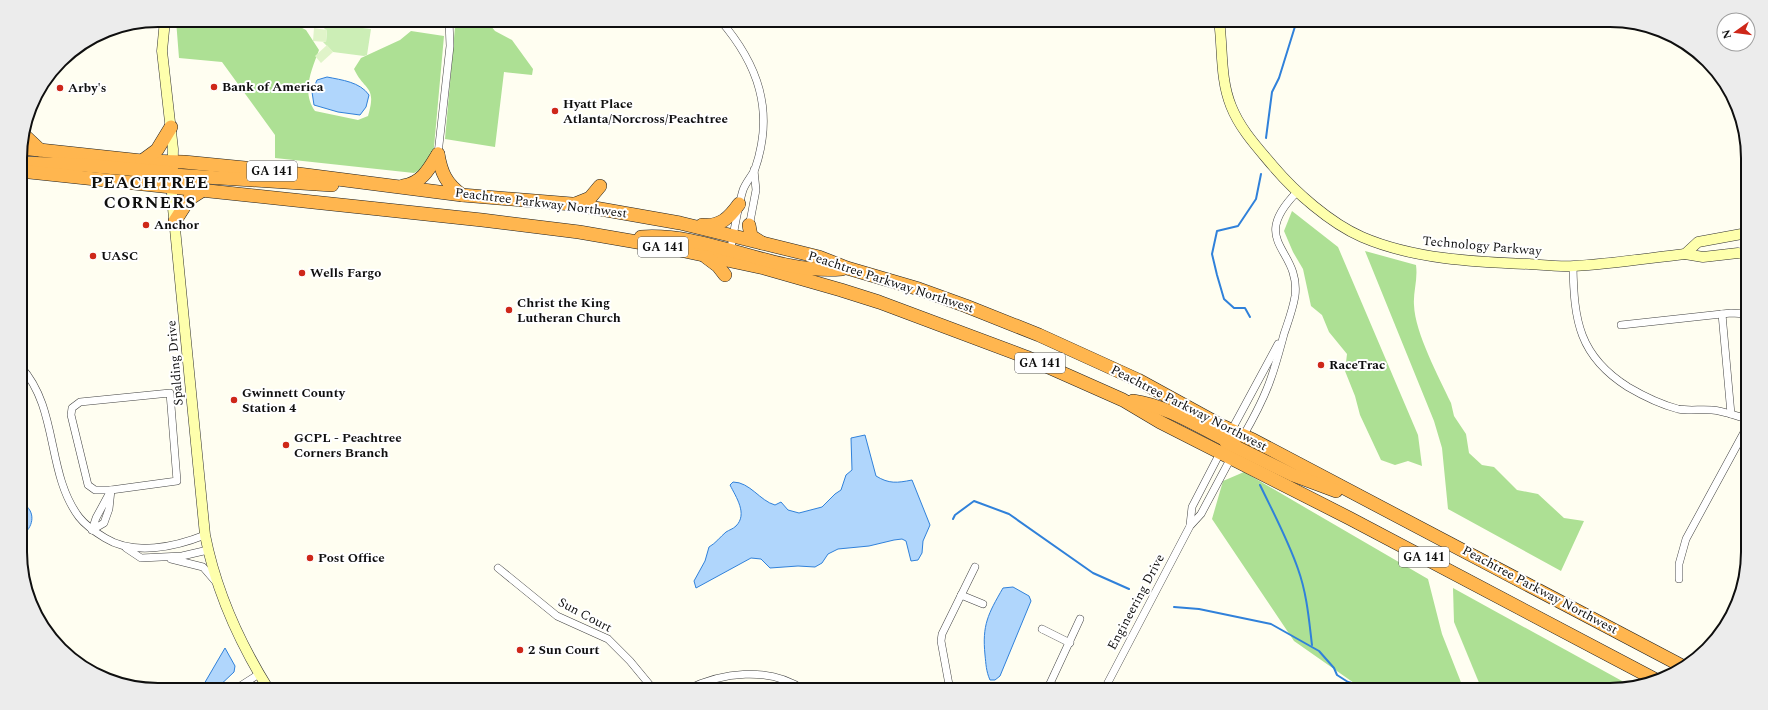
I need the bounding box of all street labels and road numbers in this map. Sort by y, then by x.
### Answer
road number: GA 141 [247,161,297,181]
street label: Peachtree Parkway Northwest [454,183,629,224]
street label: Technology Parkway [1422,231,1543,261]
road number: GA 141 [638,237,688,257]
street label: Peachtree Parkway Northwest [805,246,977,318]
street label: Spalding Drive [161,320,189,406]
road number: GA 141 [1015,353,1065,373]
street label: Peachtree Parkway Northwest [1107,360,1271,456]
street label: Peachtree Parkway Northwest [1459,540,1622,640]
road number: GA 141 [1399,547,1449,567]
street label: Engineering Drive [1102,550,1170,654]
street label: Sun Court [554,592,616,638]

